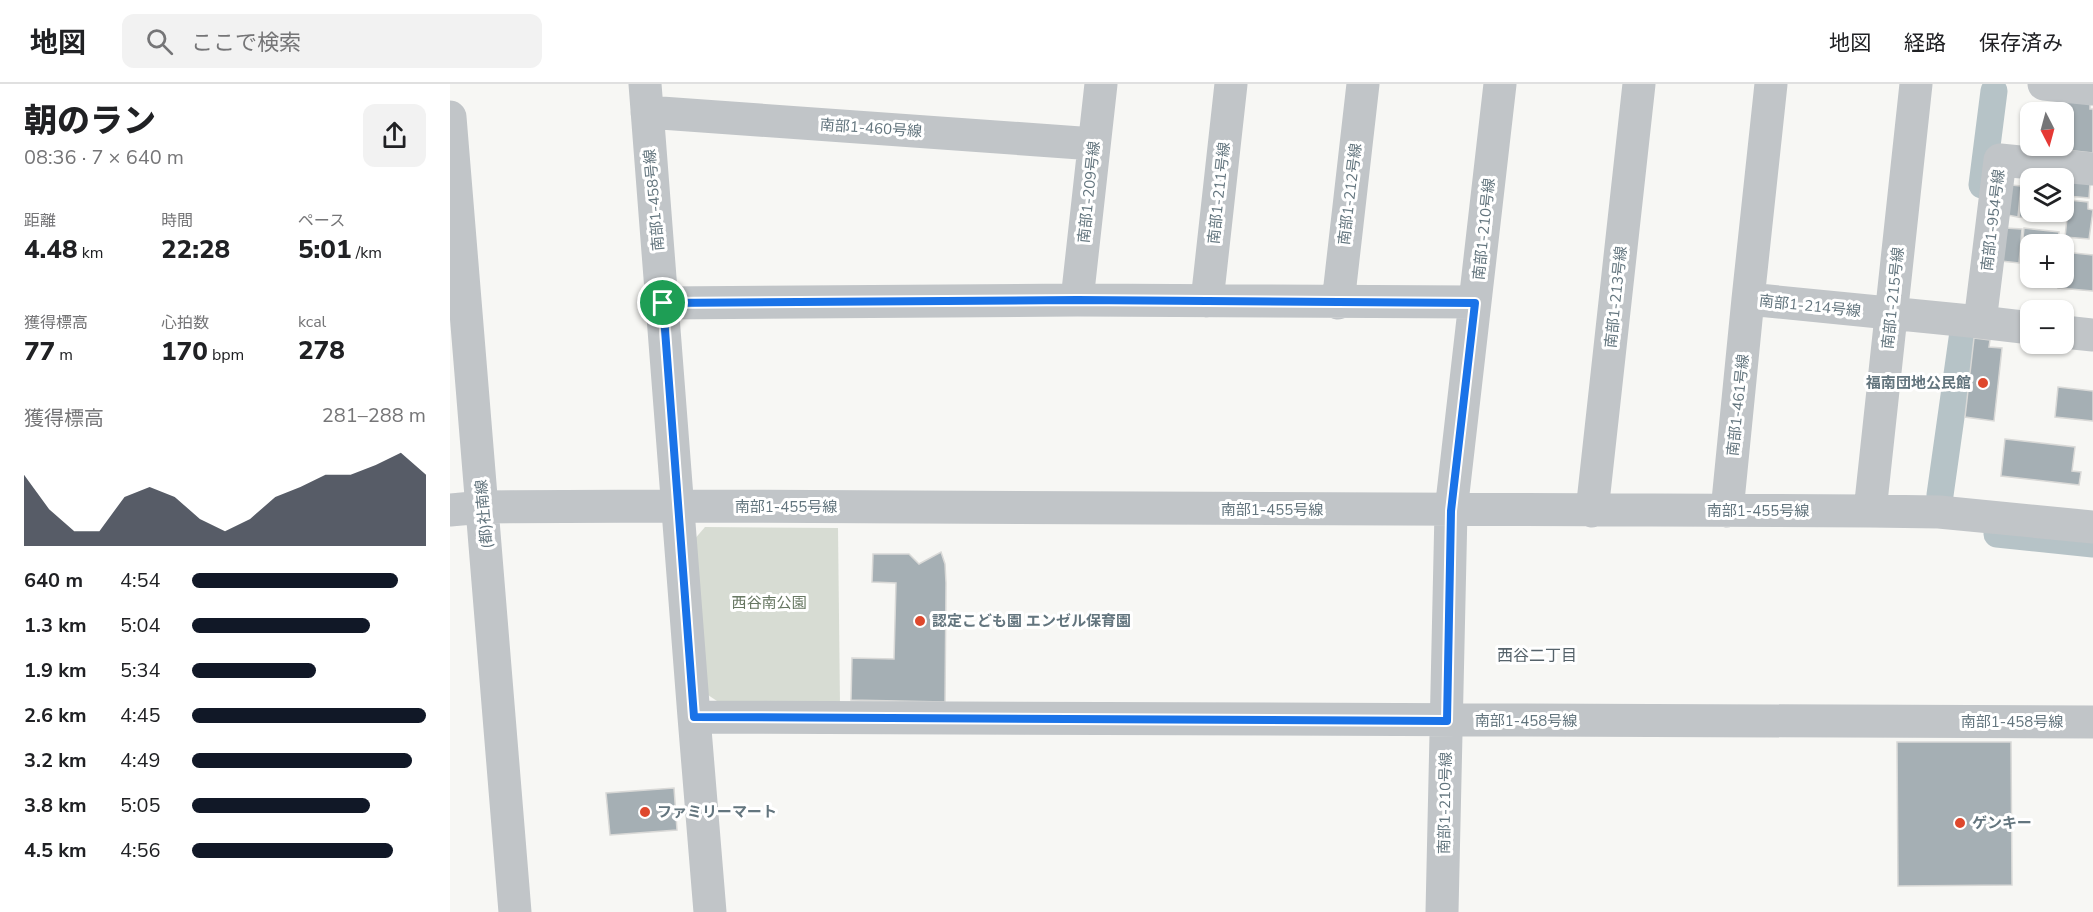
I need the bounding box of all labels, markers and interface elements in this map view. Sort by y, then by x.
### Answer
search box [122,14,542,68]
text: 地図 [30,24,86,62]
icon: search [143,25,176,58]
text: ここで検索 [191,28,301,58]
text: 地図 [1829,29,1871,57]
text: 経路 [1904,29,1946,57]
text: 保存済み [1979,29,2063,57]
text: 朝のラン [24,99,156,144]
north arrow [2020,102,2074,156]
map controls [2020,102,2074,354]
button: share [363,104,426,167]
street label: 南部1-460号線 [819,114,923,142]
street label: 南部1-209号線 [1074,140,1104,244]
street label: 南部1-211号線 [1204,141,1234,245]
street label: 南部1-212号線 [1334,142,1366,246]
text: 08:36 · 7 × 640 m [24,144,184,171]
street label: 南部1-458号線 [640,148,668,252]
street label: 南部1-954号線 [1977,168,2009,272]
button: layers [2020,168,2074,222]
street label: 南部1-210号線 [1469,177,1499,281]
text: 距離 [24,210,56,232]
text: 時間 [161,210,193,232]
text: ペース [298,210,345,232]
text: 4.48 [24,232,78,267]
text: 22:28 [161,232,230,267]
text: 5:01 [298,232,352,267]
button: + [2020,234,2074,288]
text: km [78,242,103,264]
text: /km [352,242,382,264]
street label: 南部1-213号線 [1601,245,1631,349]
street label: 南部1-215号線 [1878,246,1908,350]
pin [637,277,688,328]
icon: arrive [646,286,679,319]
street label: 南部1-214号線 [1758,291,1862,321]
button: − [2020,300,2074,354]
text: kcal [298,311,326,333]
text: 獲得標高 [24,312,88,334]
text: 心拍数 [161,312,209,334]
text: 278 [298,333,345,368]
text: 77 [24,334,55,369]
text: 170 [161,334,208,369]
text: m [55,344,73,366]
text: bpm [208,344,244,366]
street label: 南部1-461号線 [1723,353,1753,457]
place label: 福南団地公民館 [1865,373,1971,393]
marker: 福南団地公民館 [1976,376,1990,390]
text: 281–288 m [322,402,426,429]
text: 獲得標高 [24,405,104,432]
street label: (都)社南線 [471,479,497,549]
street label: 南部1-455号線 [735,497,837,517]
street label: 南部1-455号線 [1221,500,1323,520]
street label: 南部1-455号線 [1707,501,1809,521]
text: 640 m [24,567,83,594]
text: 4:54 [120,567,161,594]
park label: 西谷南公園 [731,593,807,613]
place label: 認定こども園 エンゼル保育園 [932,611,1131,631]
text: 1.3 km [24,612,87,639]
text: 5:04 [120,612,161,639]
marker: 認定こども園 エンゼル保育園 [913,614,927,628]
district label: 西谷二丁目 [1497,645,1577,667]
text: 1.9 km [24,657,87,684]
text: 5:34 [120,657,161,684]
text: 2.6 km [24,702,87,729]
text: 4:45 [120,702,161,729]
street label: 南部1-458号線 [1475,711,1577,731]
street label: 南部1-458号線 [1961,712,2063,732]
text: 3.2 km [24,747,87,774]
text: 4:49 [120,747,161,774]
street label: 南部1-210号線 [1434,752,1456,854]
text: 3.8 km [24,792,87,819]
text: 5:05 [120,792,161,819]
place label: ファミリーマート [657,802,777,822]
marker: ファミリーマート [638,805,652,819]
place label: ゲンキー [1972,813,2032,833]
marker: ゲンキー [1953,816,1967,830]
text: 4.5 km [24,837,87,864]
text: 4:56 [120,837,161,864]

